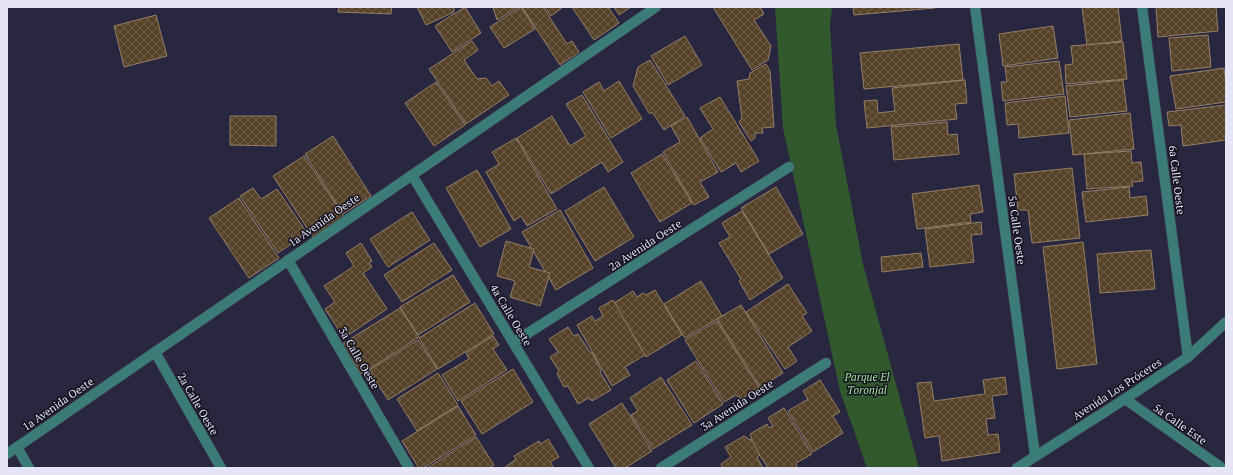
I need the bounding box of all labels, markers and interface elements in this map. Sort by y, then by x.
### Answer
street label: 6a Calle Oeste [1166,145,1188,216]
street label: 1a Avenida Oeste [286,190,363,250]
street label: 5a Calle Oeste [1005,195,1029,266]
street label: 2a Avenida Oeste [606,216,684,274]
street label: 4a Calle Oeste [487,282,535,349]
street label: 3a Calle Oeste [336,324,383,392]
street label: Avenida Los Próceres [1070,355,1164,423]
street label: 2a Calle Oeste [175,370,222,438]
park label: Parque El Toronjal [843,370,890,397]
street label: 1a Avenida Oeste [20,374,97,434]
street label: 3a Avenida Oeste [698,376,776,434]
street label: 5a Calle Este [1150,400,1210,448]

